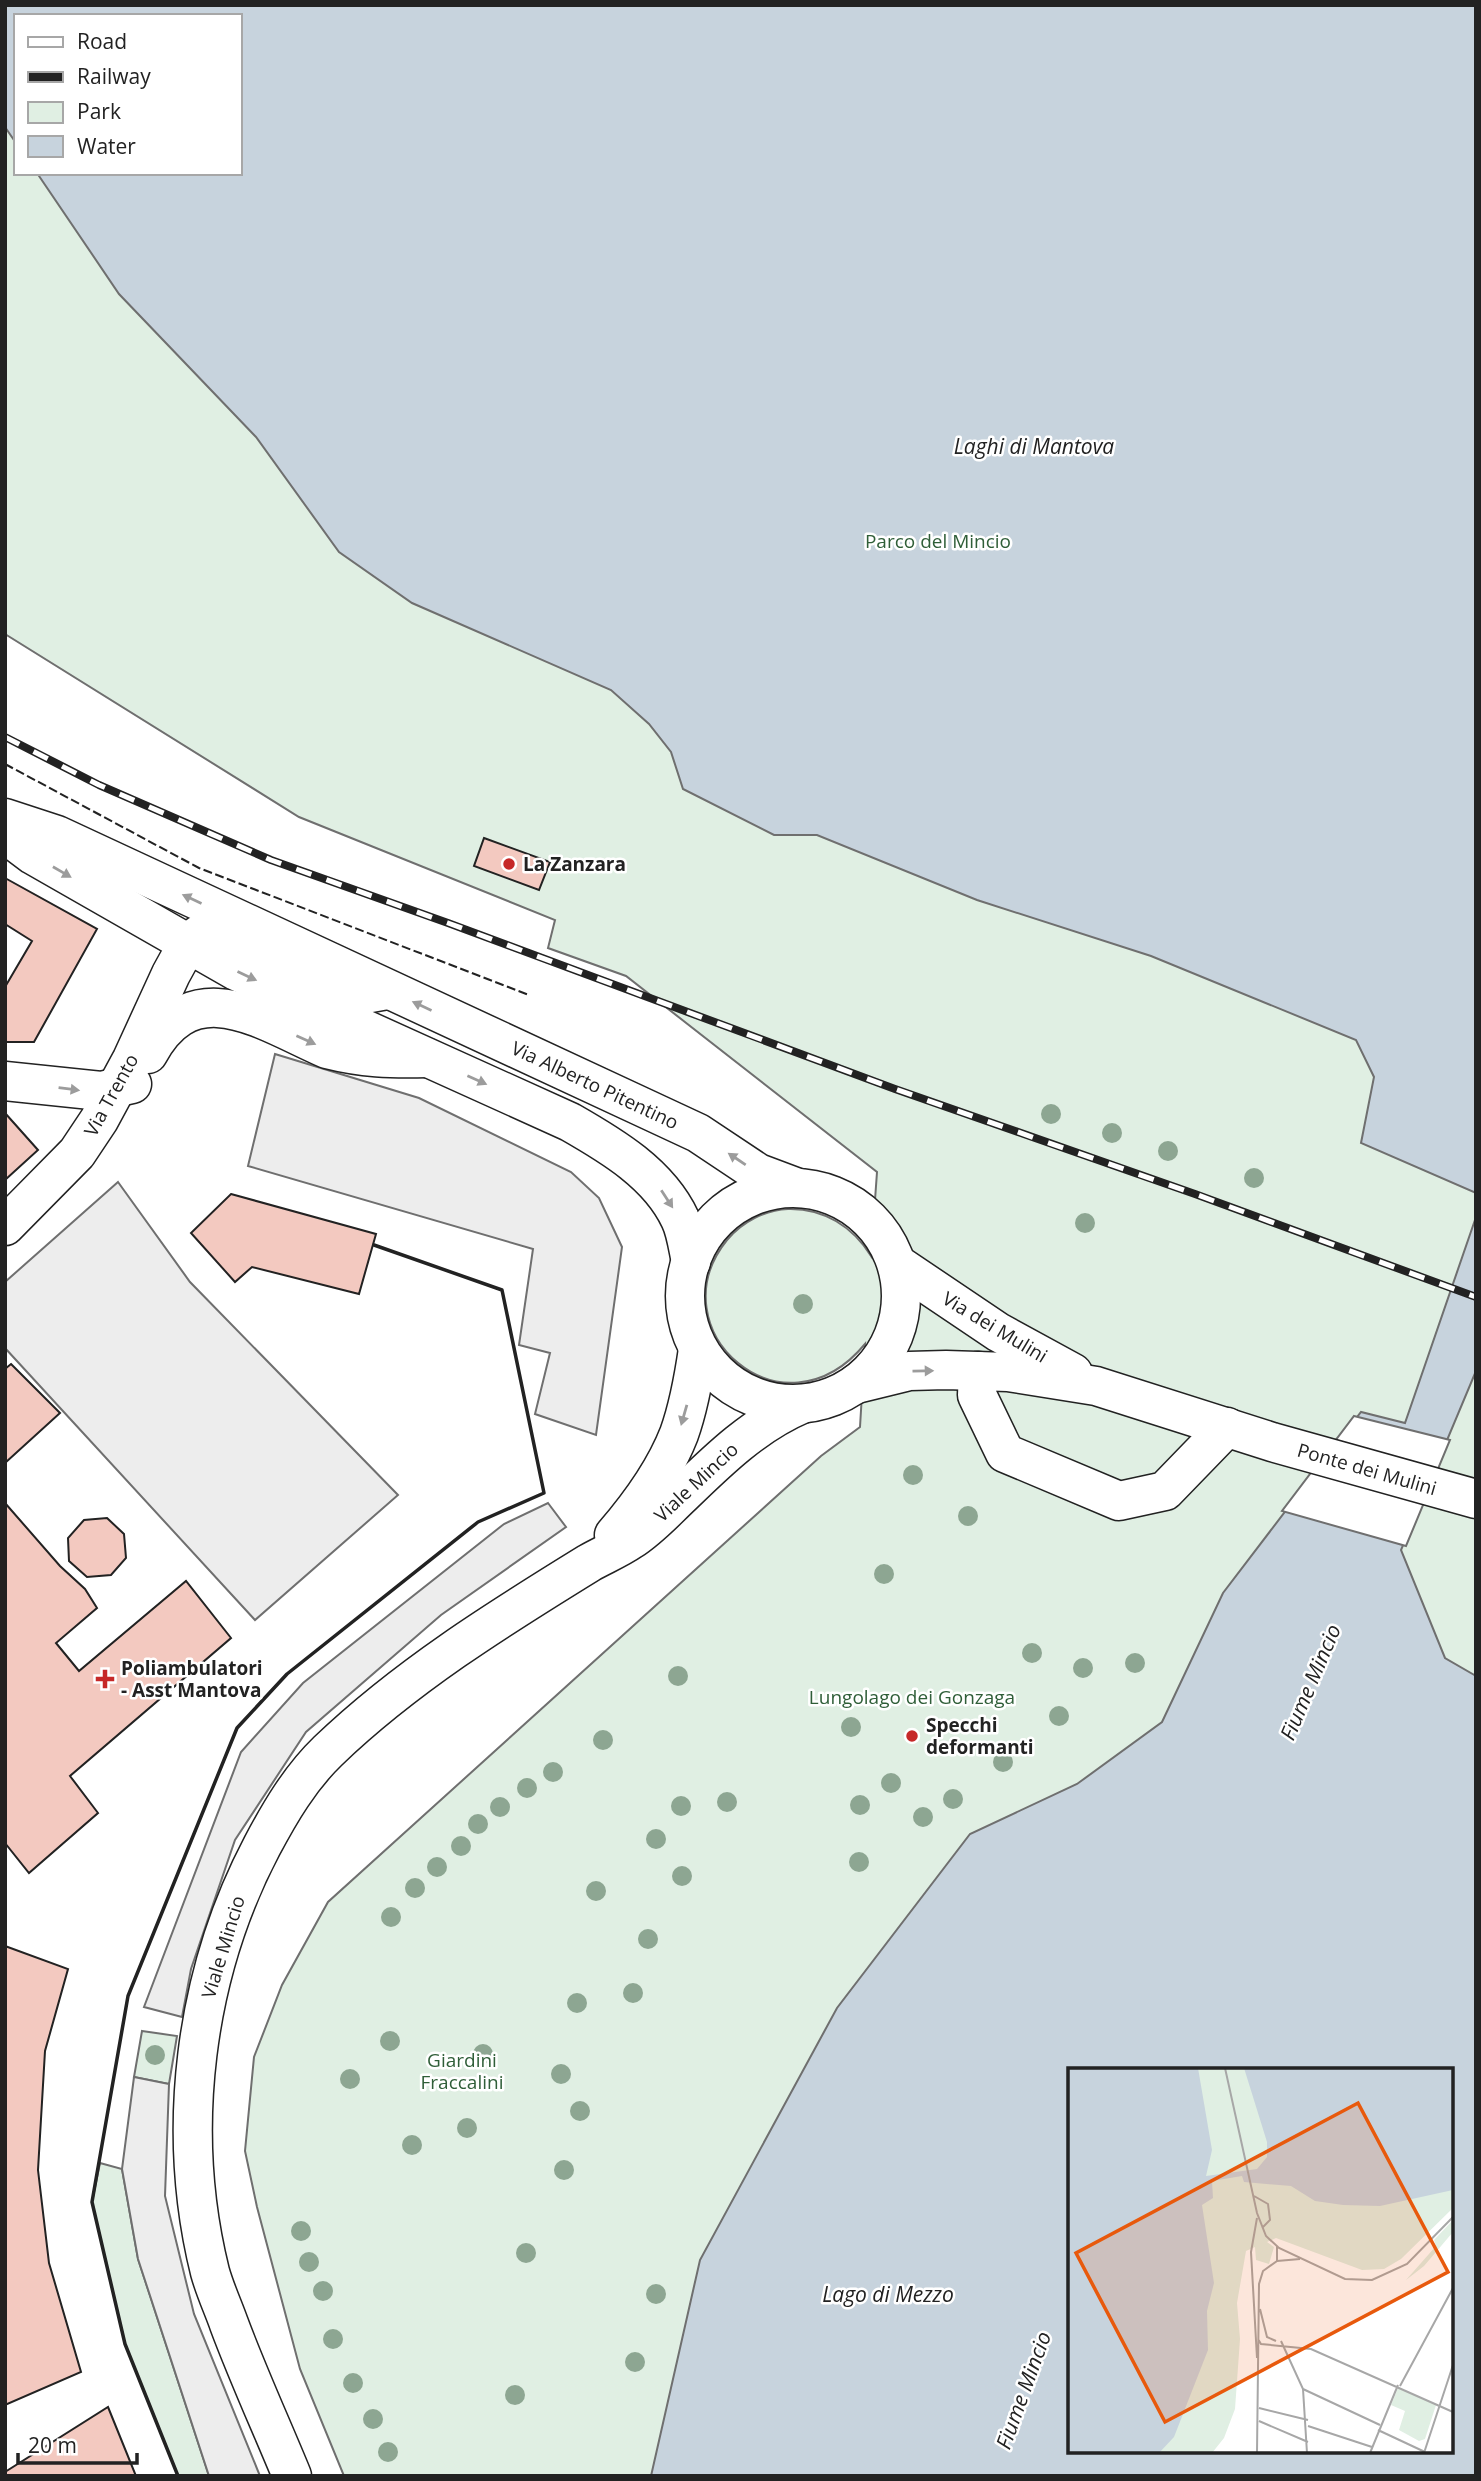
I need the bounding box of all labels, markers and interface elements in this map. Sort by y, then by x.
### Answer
legend [14,14,242,175]
text: Road [77,27,127,55]
text: Railway [77,62,151,90]
text: Park [77,97,121,125]
text: Water [77,132,136,160]
water label: Laghi di Mantova [954,432,1114,460]
park label: Parco del Mincio [865,528,1011,554]
place label: La Zanzara [523,851,626,877]
marker: La Zanzara [501,856,517,872]
one-way arrow [53,865,72,878]
one-way arrow [182,893,202,904]
one-way arrow [237,971,258,982]
one-way arrow [412,1000,432,1012]
one-way arrow [296,1034,316,1046]
street label: Via Alberto Pitentino [507,1035,683,1135]
street label: Via Trento [78,1049,144,1141]
one-way arrow [467,1074,487,1086]
one-way arrow [58,1084,80,1095]
one-way arrow [728,1152,746,1166]
one-way arrow [660,1190,674,1208]
street label: Via dei Mulini [938,1285,1052,1369]
one-way arrow [912,1365,934,1376]
one-way arrow [679,1405,689,1426]
street label: Viale Mincio [648,1436,744,1528]
street label: Ponte dei Mulini [1294,1437,1440,1501]
water label: Fiume Mincio [1273,1620,1347,1744]
place label: Poliambulatori - Asst Mantova [121,1655,263,1703]
marker: Poliambulatori - Asst Mantova [95,1669,115,1689]
park label: Lungolago dei Gonzaga [809,1684,1015,1710]
place label: Specchi deformanti [926,1712,1034,1760]
marker: Specchi deformanti [904,1728,920,1744]
street label: Viale Mincio [195,1893,251,2001]
park label: Giardini Fraccalini [421,2047,503,2095]
inset map [1068,2068,1453,2453]
water label: Lago di Mezzo [822,2280,954,2308]
water label: Fiume Mincio [989,2327,1057,2453]
scale bar [18,2422,136,2466]
text: 20 m [28,2431,77,2459]

